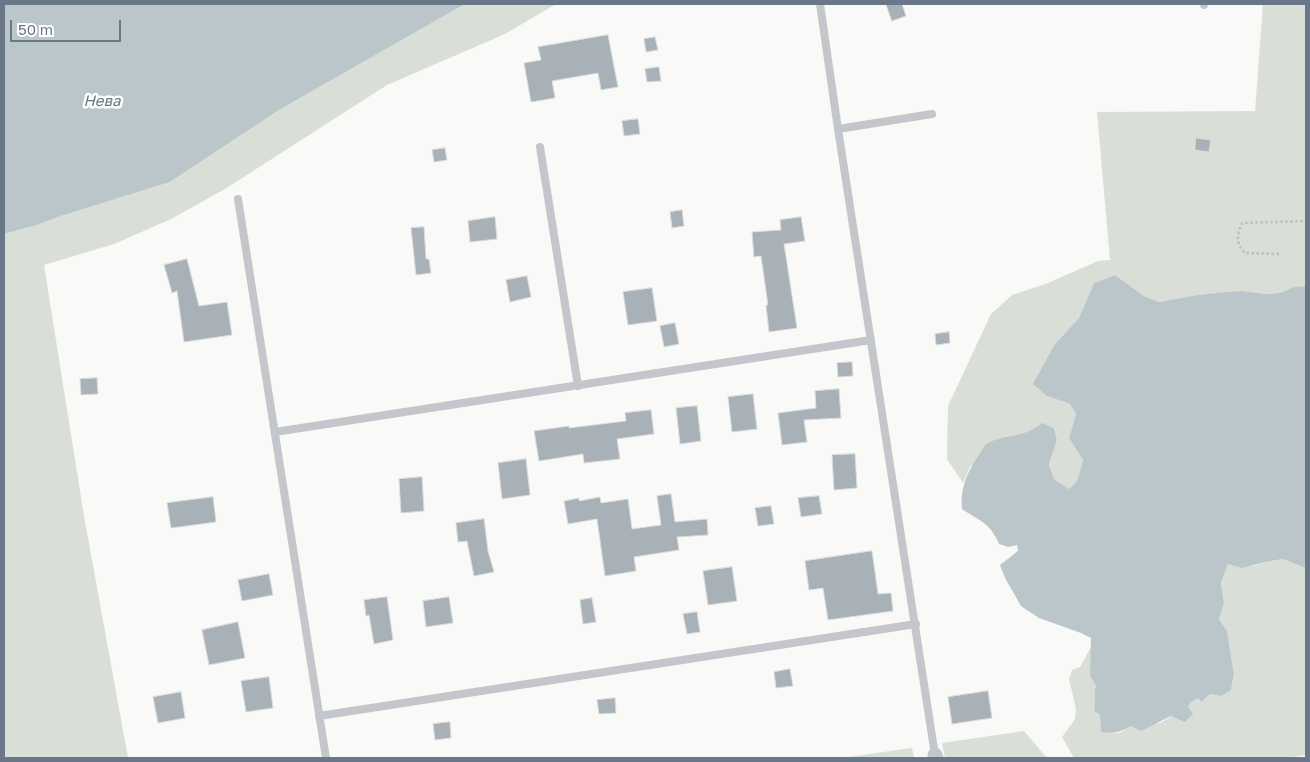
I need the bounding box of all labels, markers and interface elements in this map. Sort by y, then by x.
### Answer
scale bar [12,10,124,42]
text: 50 m [18,20,53,38]
water label: Нева [83,92,121,110]

